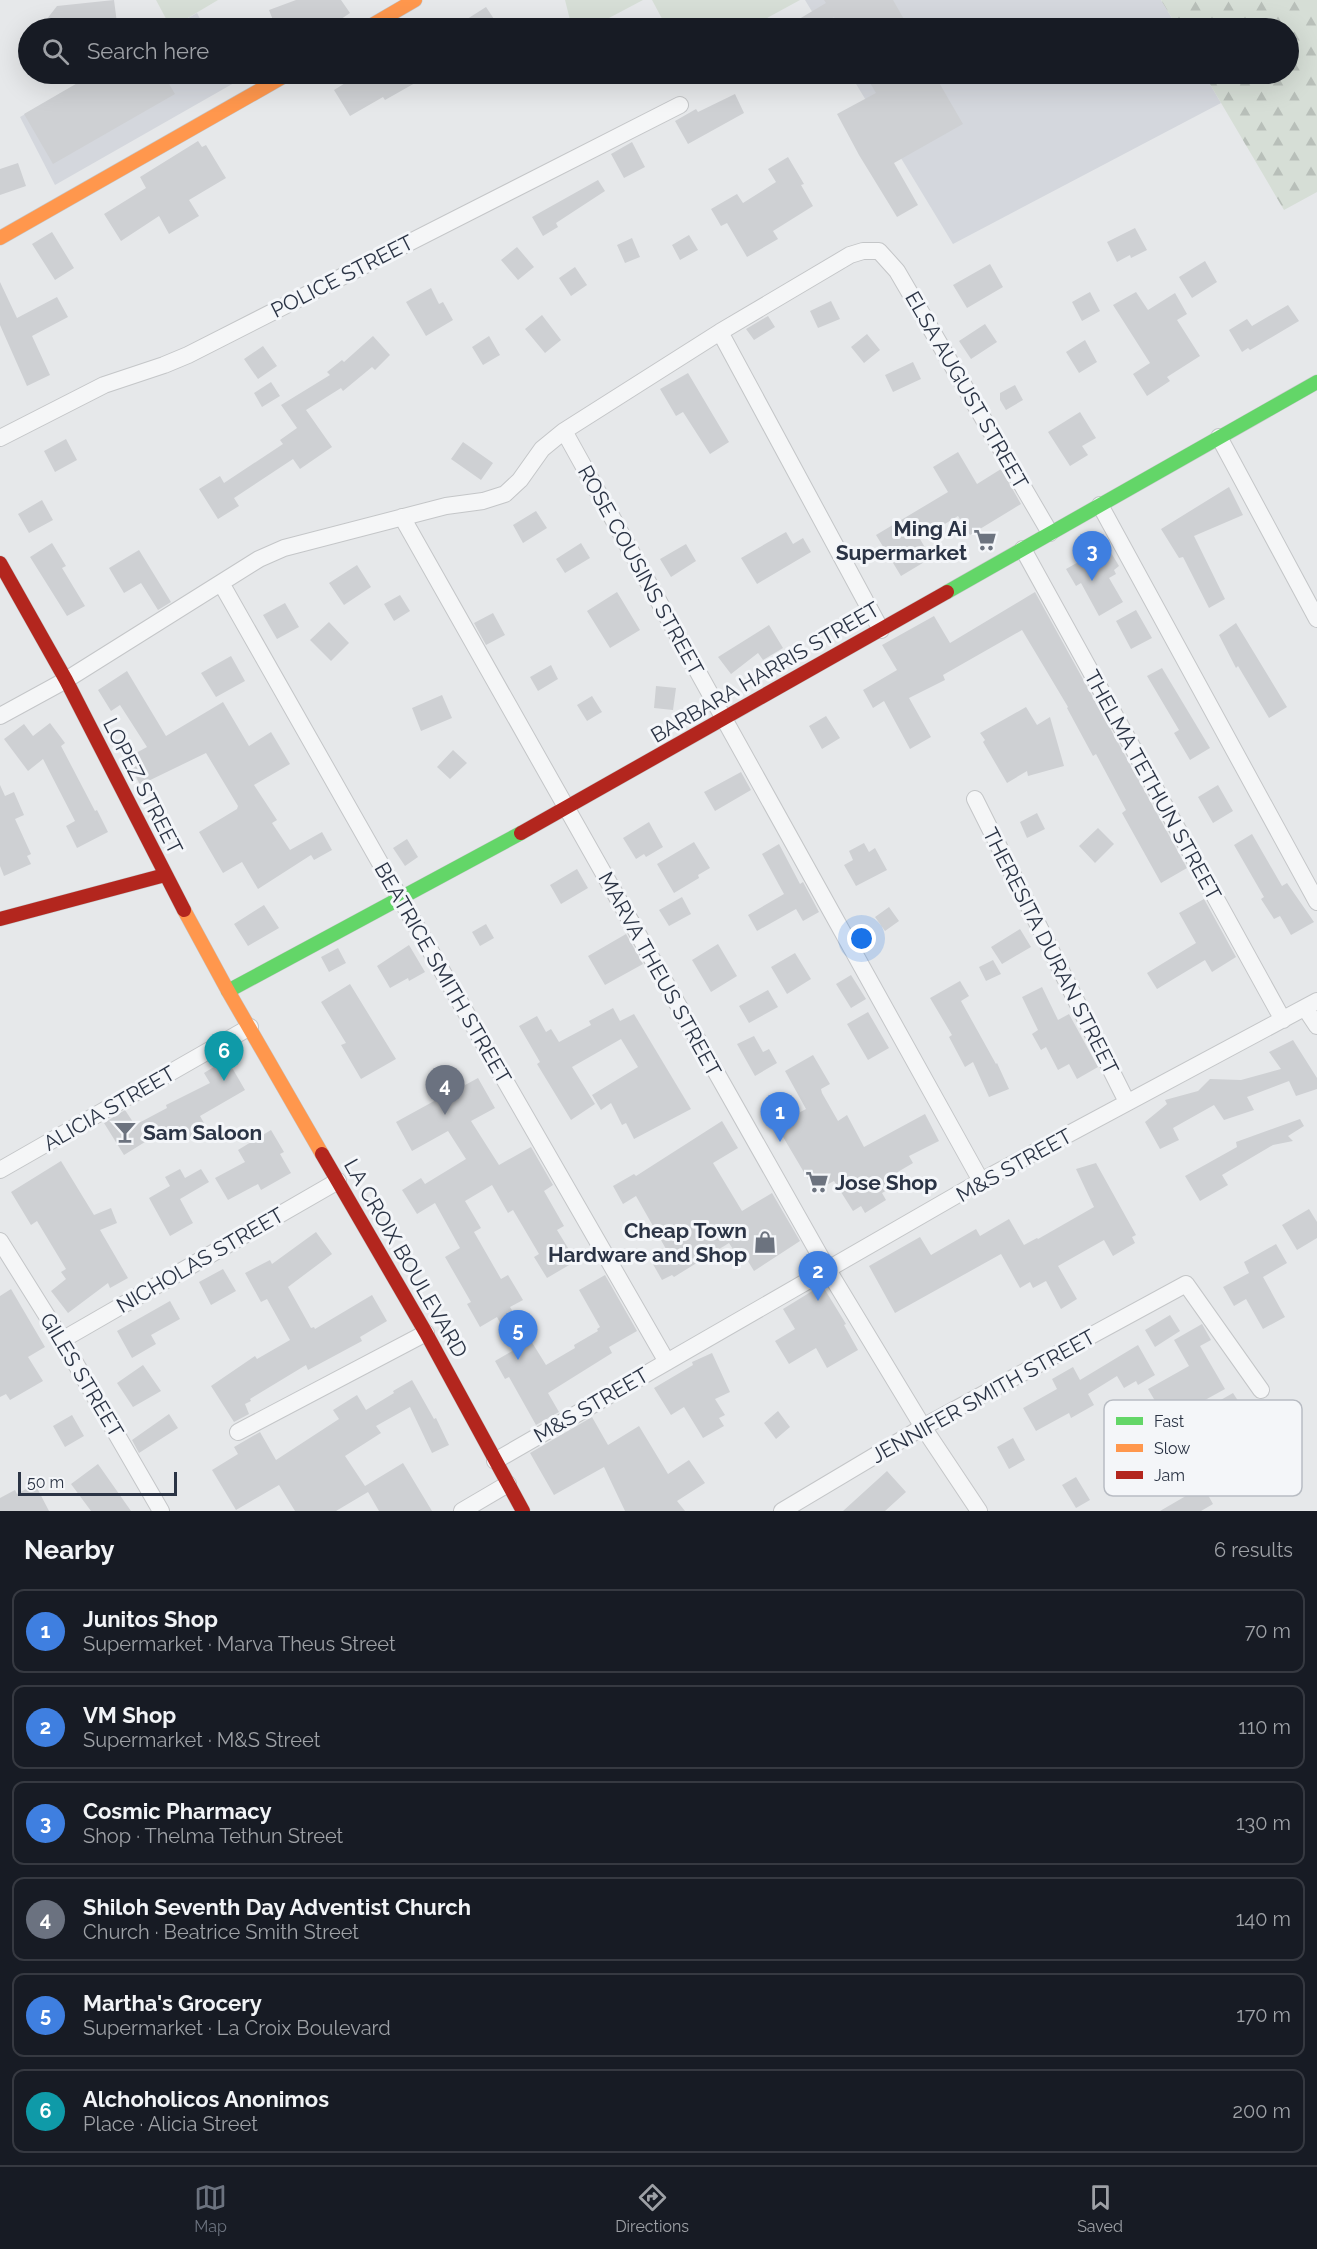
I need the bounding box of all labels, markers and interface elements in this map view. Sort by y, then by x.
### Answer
search box [18,18,1299,84]
icon: search [39,35,72,68]
text: Search here [87,38,209,64]
street label: POLICE STREET [267,229,418,323]
street label: ELSA AUGUST STREET [900,287,1034,493]
street label: ROSE COUSINS STREET [573,461,709,679]
place label: Ming Ai Supermarket [836,516,967,565]
supermarket icon: Ming Ai Supermarket [972,527,998,553]
pin: 3 [1072,532,1112,581]
street label: BARBARA HARRIS STREET [646,596,884,748]
street label: THELMA TETHUN STREET [1079,666,1227,904]
street label: LOPEZ STREET [98,714,188,858]
street label: THERESITA DURAN STREET [978,823,1124,1079]
street label: BEATRICE SMITH STREET [369,858,517,1088]
street label: MARVA THEUS STREET [593,867,727,1081]
your location [847,924,876,953]
pin: 6 [204,1032,244,1081]
street label: ALICIA STREET [39,1060,179,1156]
pin: 4 [426,1066,464,1115]
pin: 1 [760,1092,800,1142]
bar icon: Sam Saloon [112,1119,138,1145]
place label: Sam Saloon [143,1120,262,1145]
street label: M&S STREET [952,1123,1076,1207]
street label: LA CROIX BOULEVARD [339,1154,473,1362]
supermarket icon: Jose Shop [804,1169,830,1195]
place label: Jose Shop [835,1170,937,1195]
street label: NICHOLAS STREET [112,1202,288,1318]
place label: Cheap Town Hardware and Shop [548,1218,747,1267]
shop icon: Cheap Town Hardware and Shop [752,1229,778,1255]
pin: 2 [798,1252,838,1301]
street label: GILES STREET [35,1308,129,1442]
pin: 5 [498,1310,538,1360]
street label: JENNIFER SMITH STREET [867,1324,1100,1468]
street label: M&S STREET [529,1362,653,1448]
legend [1104,1400,1302,1496]
text: Fast [1154,1412,1185,1431]
text: Slow [1154,1439,1190,1458]
text: Jam [1154,1466,1185,1485]
scale bar [18,1469,177,1496]
text: 50 m [27,1473,64,1492]
text: Nearby [24,1535,114,1565]
text: 6 results [1214,1538,1293,1562]
text: Junitos Shop [83,1606,218,1632]
text: 1 [41,1619,50,1643]
text: 70 m [1245,1619,1291,1643]
text: Supermarket · Marva Theus Street [83,1632,396,1656]
text: VM Shop [83,1702,176,1728]
text: 2 [40,1715,51,1739]
text: 110 m [1238,1715,1291,1739]
text: Supermarket · M&S Street [83,1728,320,1752]
text: Cosmic Pharmacy [83,1798,272,1824]
text: 3 [40,1811,51,1835]
text: 130 m [1236,1811,1291,1835]
text: Shop · Thelma Tethun Street [83,1824,343,1848]
text: Shiloh Seventh Day Adventist Church [83,1894,471,1920]
text: 4 [40,1907,51,1931]
text: 140 m [1236,1907,1291,1931]
text: Church · Beatrice Smith Street [83,1920,359,1944]
text: Martha's Grocery [83,1990,262,2016]
text: 5 [40,2003,51,2027]
text: 170 m [1236,2003,1291,2027]
text: Supermarket · La Croix Boulevard [83,2016,391,2040]
text: Alchoholicos Anonimos [83,2086,329,2112]
text: 6 [39,2099,52,2123]
text: 200 m [1233,2099,1291,2123]
text: Place · Alicia Street [83,2112,258,2136]
tab: Map [194,2181,227,2236]
tab: Directions [615,2181,689,2236]
tab: Saved [1077,2181,1123,2236]

